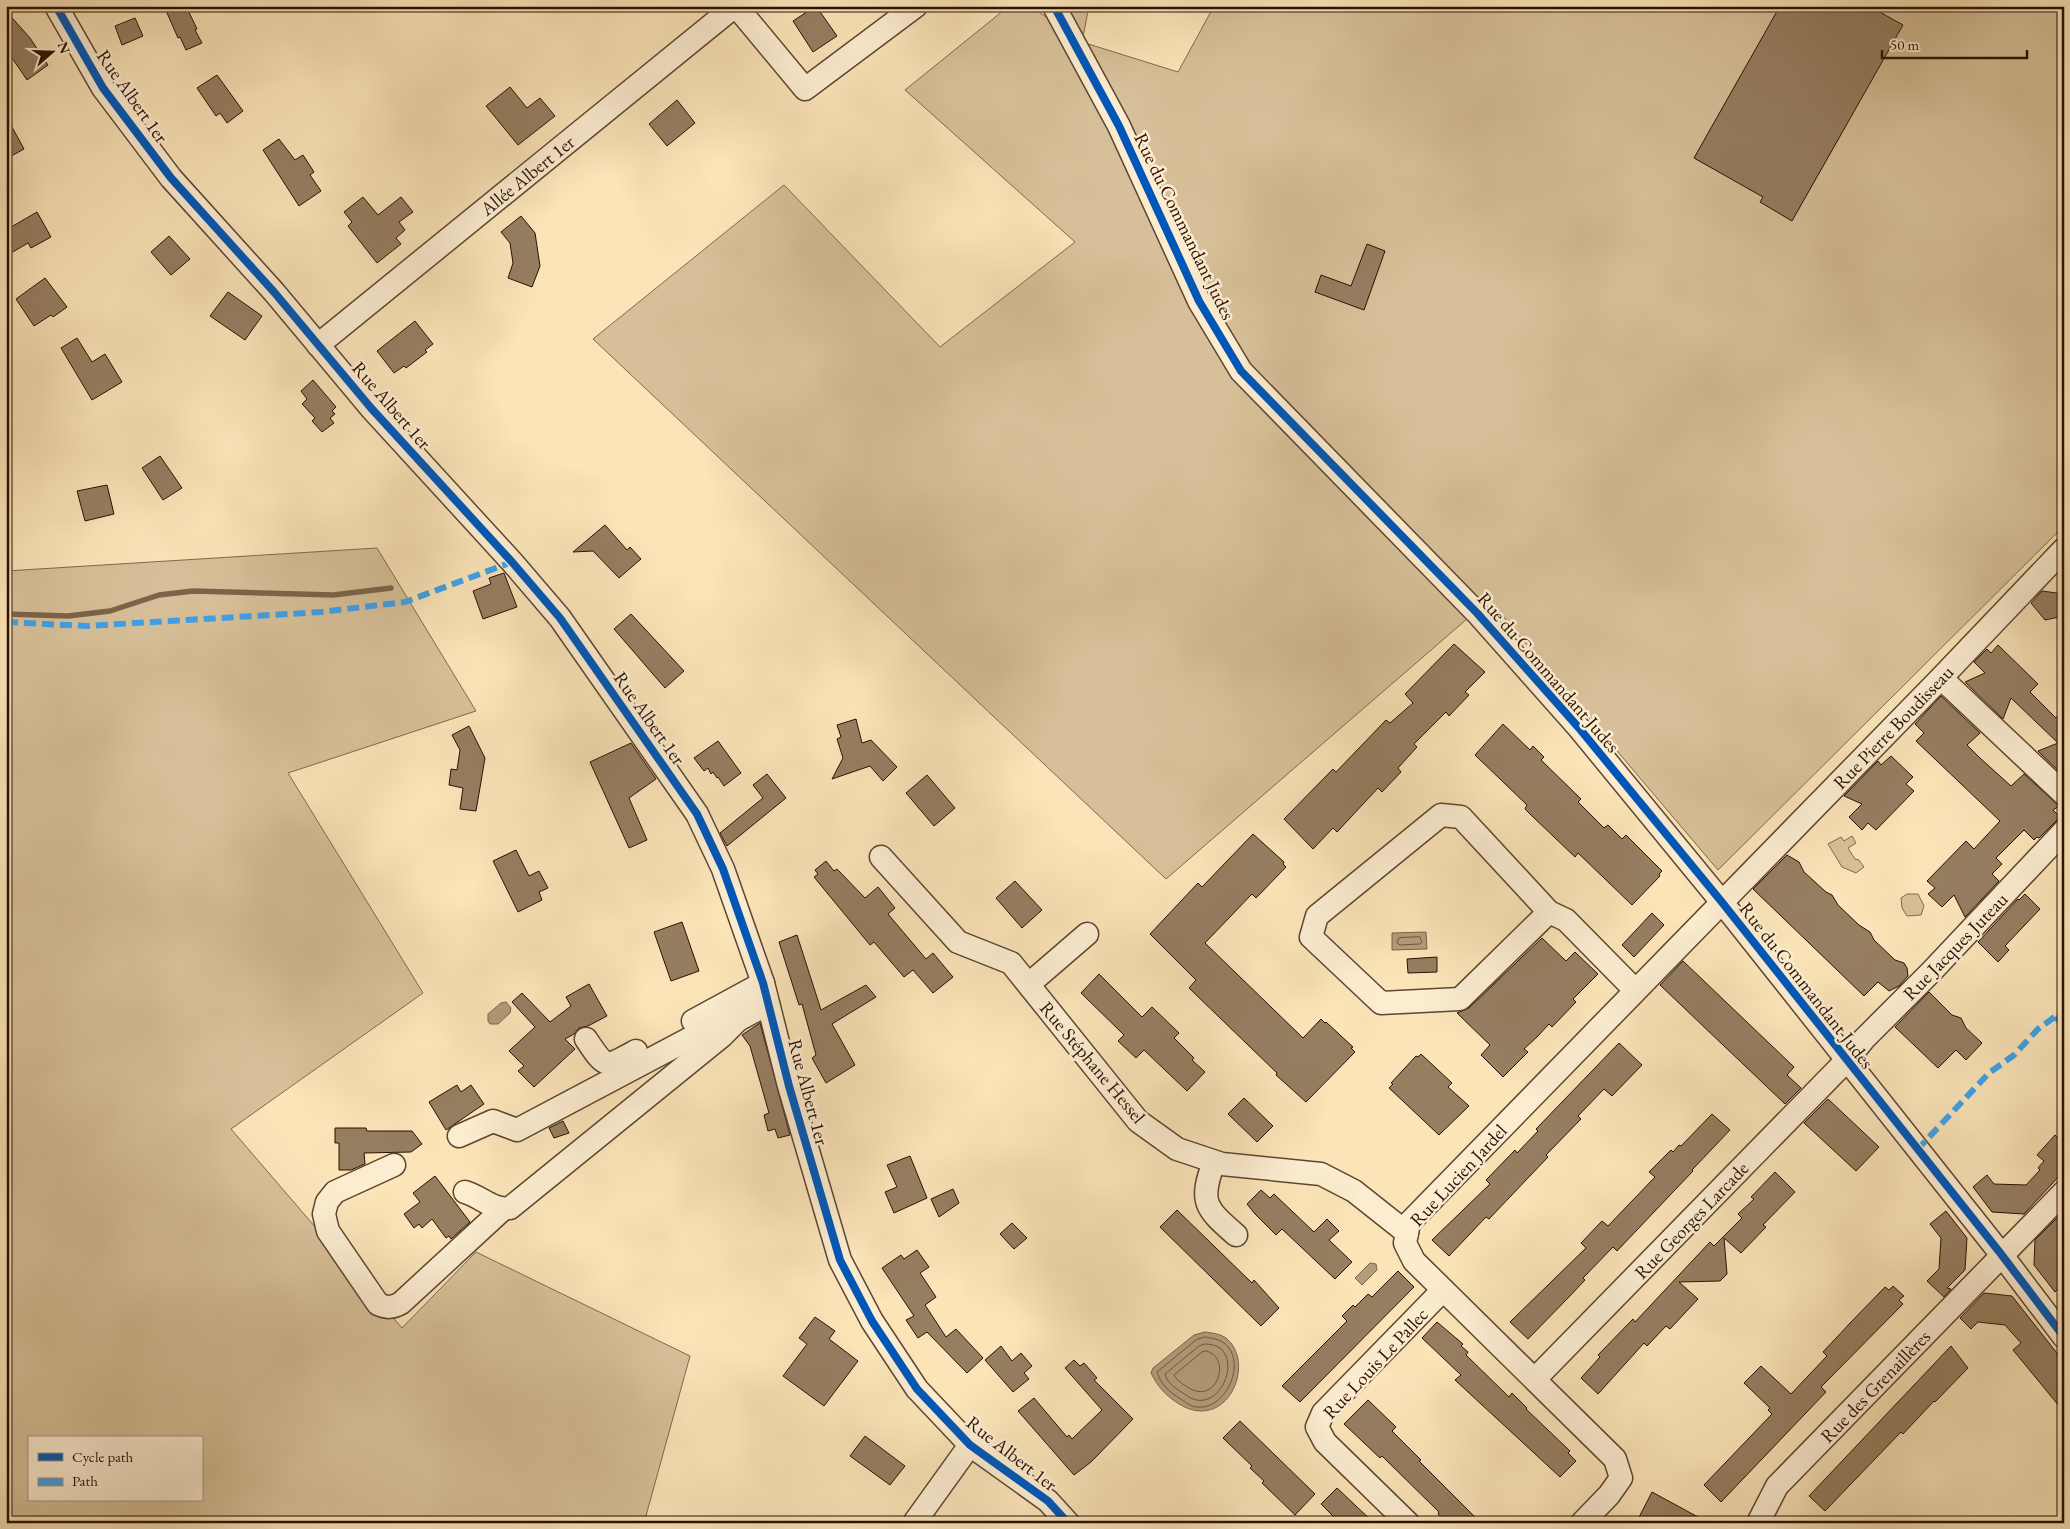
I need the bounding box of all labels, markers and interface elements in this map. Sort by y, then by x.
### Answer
north arrow [28,28,78,78]
scale bar [1882,28,2028,60]
text: 50 m [1890,35,1919,54]
text: N [54,39,75,57]
street label: Rue Albert 1er [91,45,174,148]
street label: Allée Albert 1er [474,129,580,222]
street label: Rue du Commandant Judes [1128,129,1241,324]
street label: Rue Albert 1er [347,356,437,455]
street label: Rue du Commandant Judes [1472,587,1625,758]
street label: Rue Pierre Boudisseau [1828,660,1959,795]
street label: Rue Albert 1er [608,667,691,770]
street label: Rue Jacques Juteau [1897,887,2013,1006]
street label: Rue du Commandant Judes [1734,897,1880,1074]
street label: Rue Stéphane Hessel [1034,996,1151,1129]
street label: Rue Albert 1er [782,1036,835,1148]
street label: Rue Lucien Jardel [1404,1118,1513,1232]
street label: Rue Georges Larcade [1629,1156,1754,1285]
street label: Rue Louis Le Pallec [1317,1302,1434,1424]
street label: Rue des Grenaillères [1815,1324,1936,1448]
street label: Rue Albert 1er [961,1410,1063,1497]
legend [28,1436,202,1502]
text: Cycle path [72,1447,134,1466]
text: Path [72,1471,98,1490]

